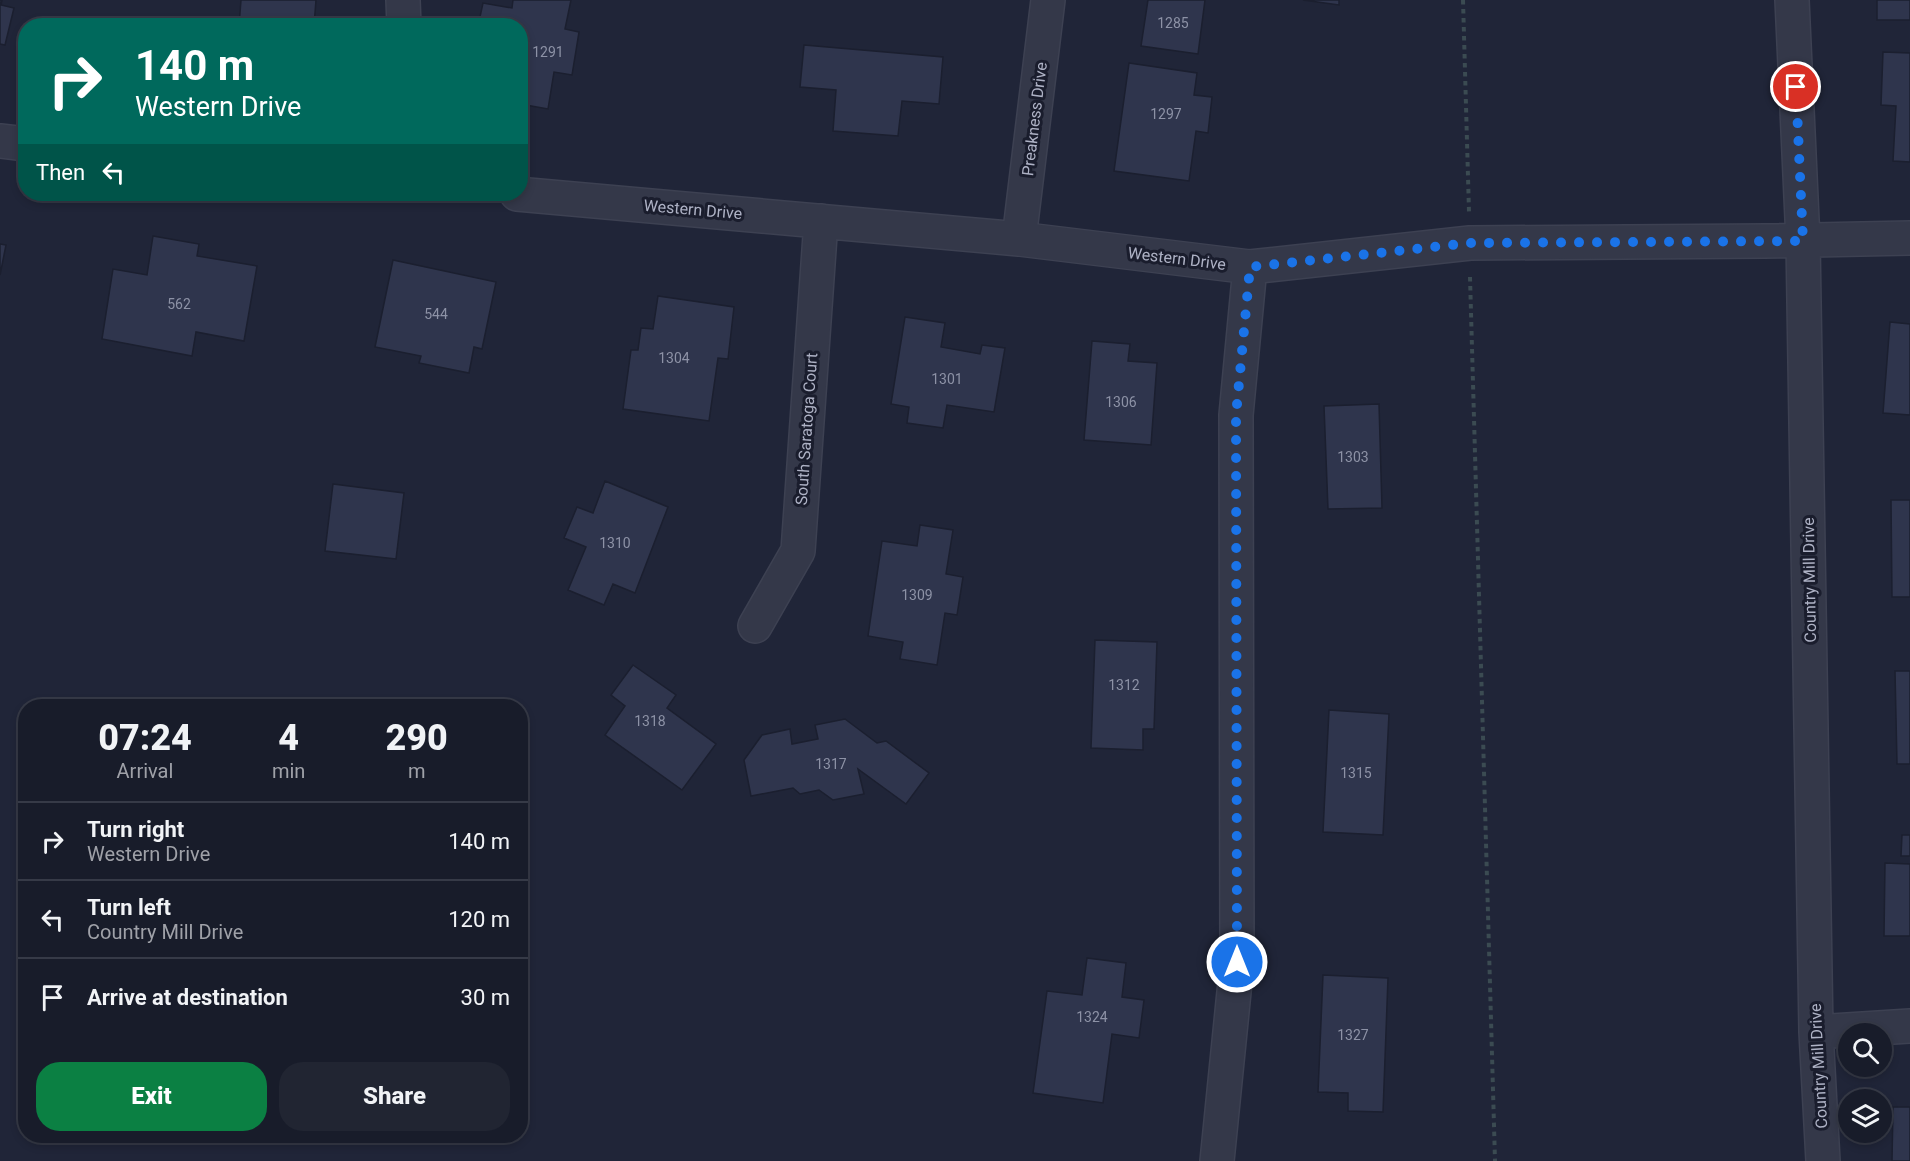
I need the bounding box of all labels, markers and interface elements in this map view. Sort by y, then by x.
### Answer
house number: 1285 [1157,15,1189,31]
text: 140 m [135,41,254,90]
icon: right [36,42,114,120]
house number: 1291 [532,44,564,60]
street label: Preakness Drive [1018,61,1051,177]
pin [1770,61,1821,112]
icon: arrive [1779,70,1812,103]
text: Western Drive [135,91,301,123]
house number: 1297 [1150,106,1182,122]
icon: left [97,156,130,189]
text: Then [36,160,85,185]
street label: Western Drive [643,196,743,223]
street label: Western Drive [1127,243,1227,274]
house number: 562 [167,296,191,312]
house number: 544 [424,306,448,322]
house number: 1304 [658,350,690,366]
street label: South Saratoga Court [792,352,821,506]
house number: 1301 [931,371,963,387]
house number: 1306 [1105,394,1137,410]
house number: 1303 [1337,449,1369,465]
street label: Country Mill Drive [1799,517,1820,643]
house number: 1310 [599,535,631,551]
house number: 1309 [901,587,933,603]
house number: 1312 [1108,677,1140,693]
house number: 1318 [634,713,666,729]
text: 07:24 [98,717,192,759]
text: 4 [278,717,299,759]
text: 290 [386,717,448,759]
house number: 1317 [815,756,847,772]
text: Arrival [117,759,173,783]
text: min [272,759,305,783]
text: m [408,759,425,783]
house number: 1315 [1340,765,1372,781]
text: Turn right [87,817,184,842]
icon: right [36,825,69,858]
text: 140 m [448,829,510,854]
text: Western Drive [87,842,210,866]
text: Turn left [87,895,171,920]
icon: left [36,903,69,936]
text: 120 m [448,907,510,932]
text: Country Mill Drive [87,920,243,944]
position arrow [1205,930,1269,994]
icon: arrive [36,981,69,1014]
text: Arrive at destination [87,985,288,1010]
text: 30 m [461,985,510,1010]
street label: Country Mill Drive [1806,1003,1831,1129]
house number: 1324 [1076,1009,1108,1025]
map controls [1838,1023,1892,1143]
button: search [1838,1023,1892,1077]
house number: 1327 [1337,1027,1369,1043]
button: Exit [36,1062,267,1131]
button: Share [279,1062,510,1131]
button: layers [1838,1089,1892,1143]

